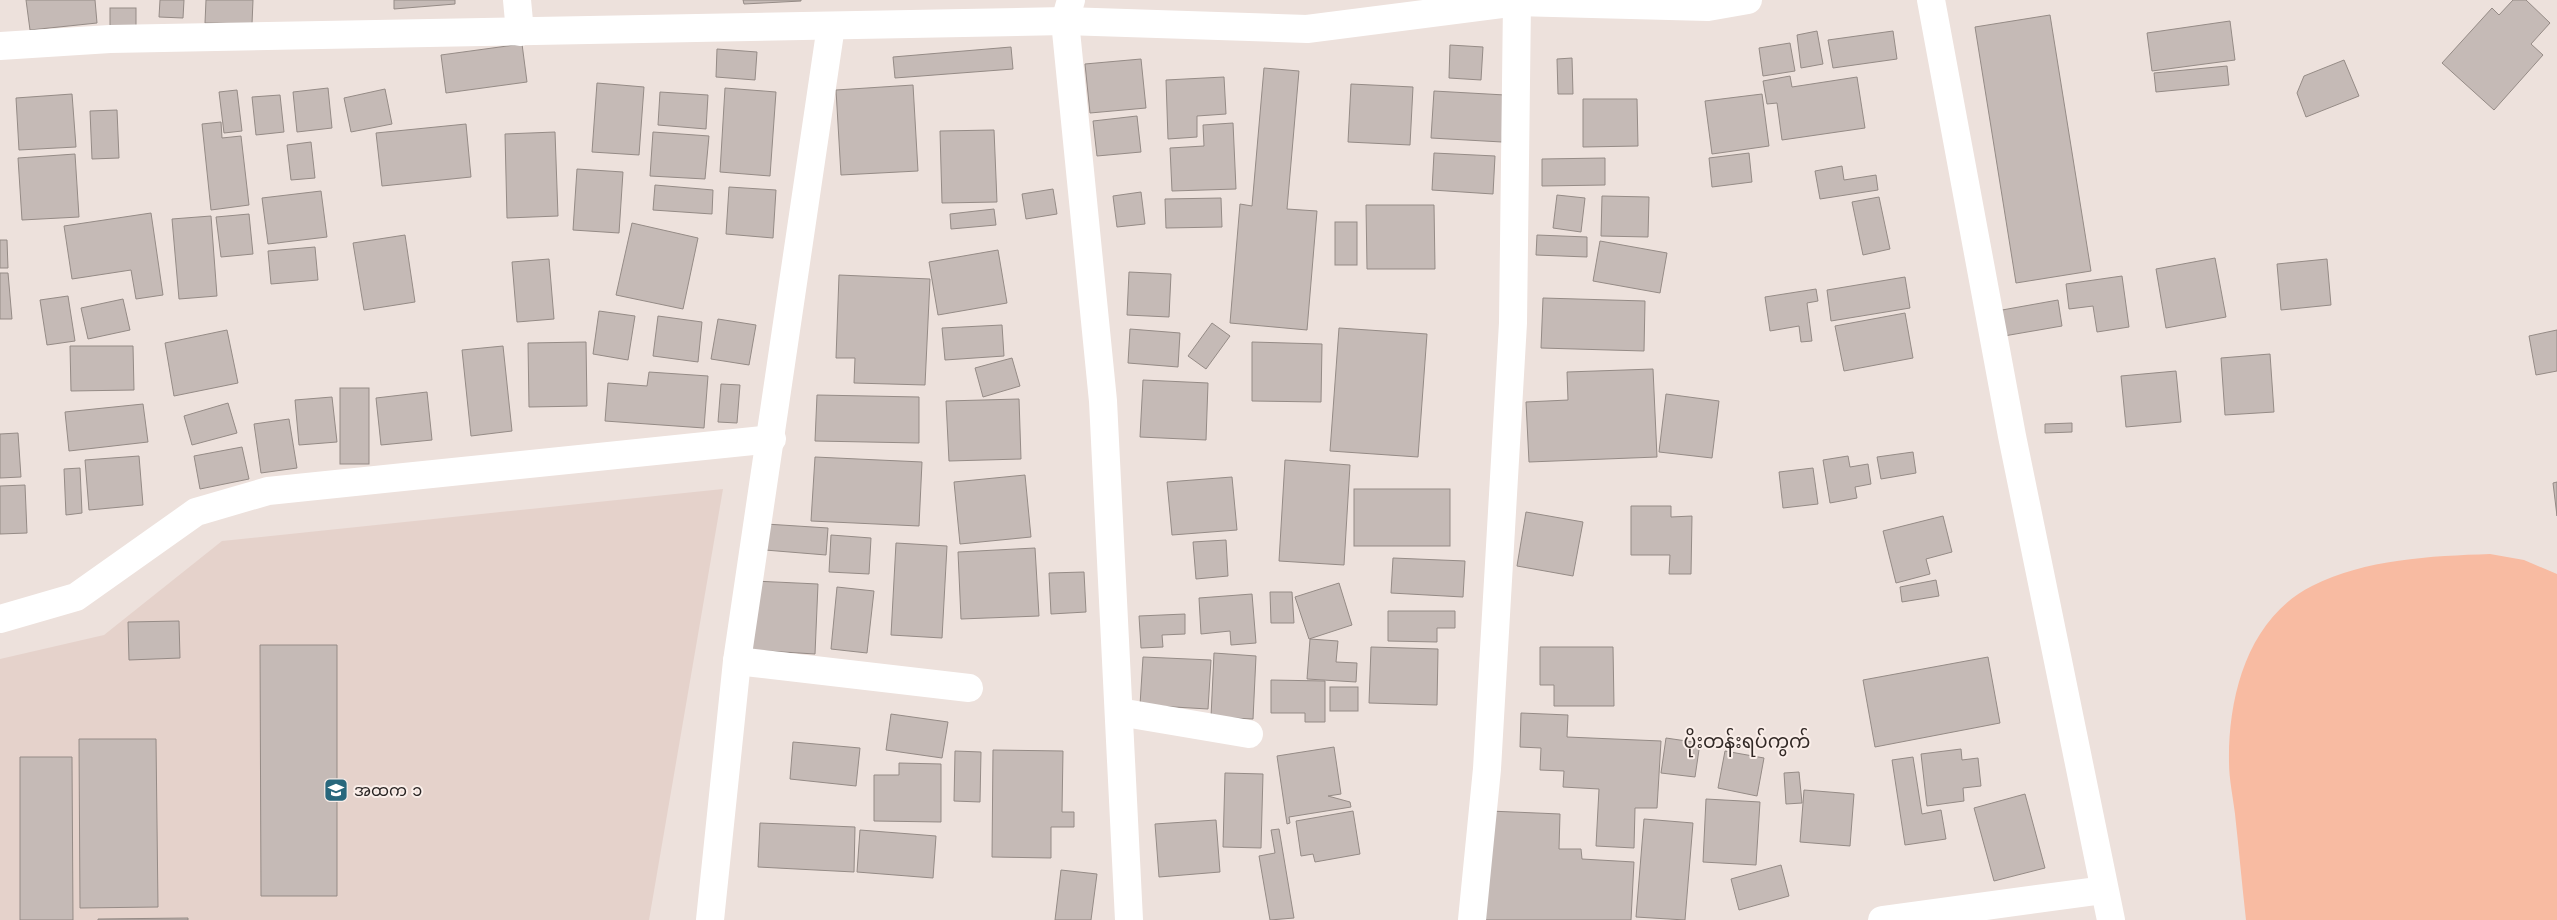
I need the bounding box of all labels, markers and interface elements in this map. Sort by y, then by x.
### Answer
district label: ပိုးတန်းရပ်ကွက် [1684,727,1810,758]
school or university icon: အထက ၁ [323,777,349,803]
place label: အထက ၁ [354,781,422,800]

